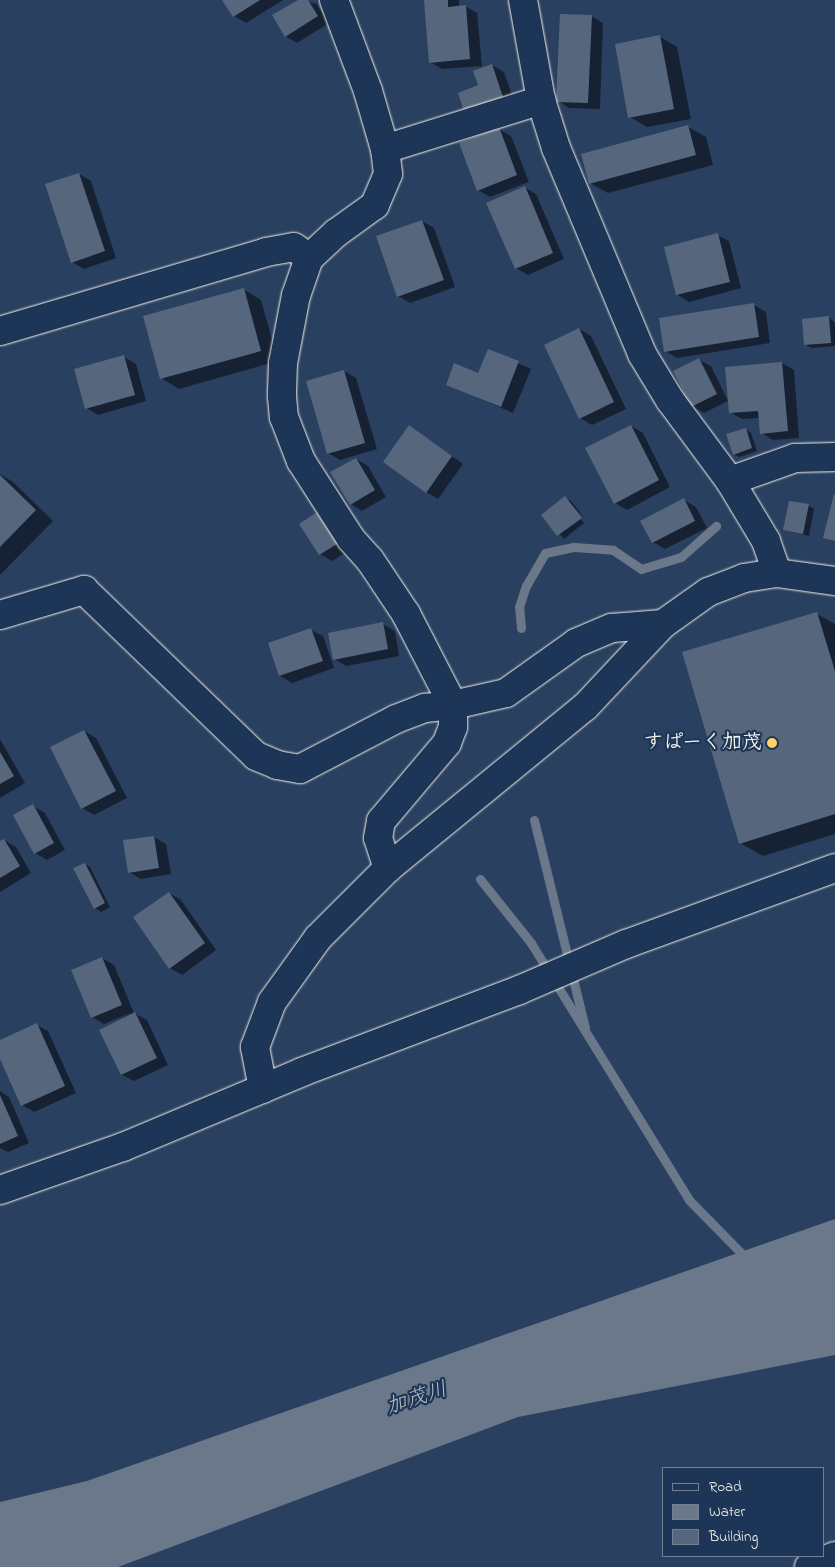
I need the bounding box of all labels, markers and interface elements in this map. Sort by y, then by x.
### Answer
place label: すぱーく加茂 [643,731,762,755]
marker: すぱーく加茂 [766,737,778,749]
water label: 加茂川 [383,1377,451,1421]
legend [662,1467,825,1557]
text: Road [709,1476,742,1498]
text: Water [709,1501,745,1523]
text: Building [709,1526,758,1548]

